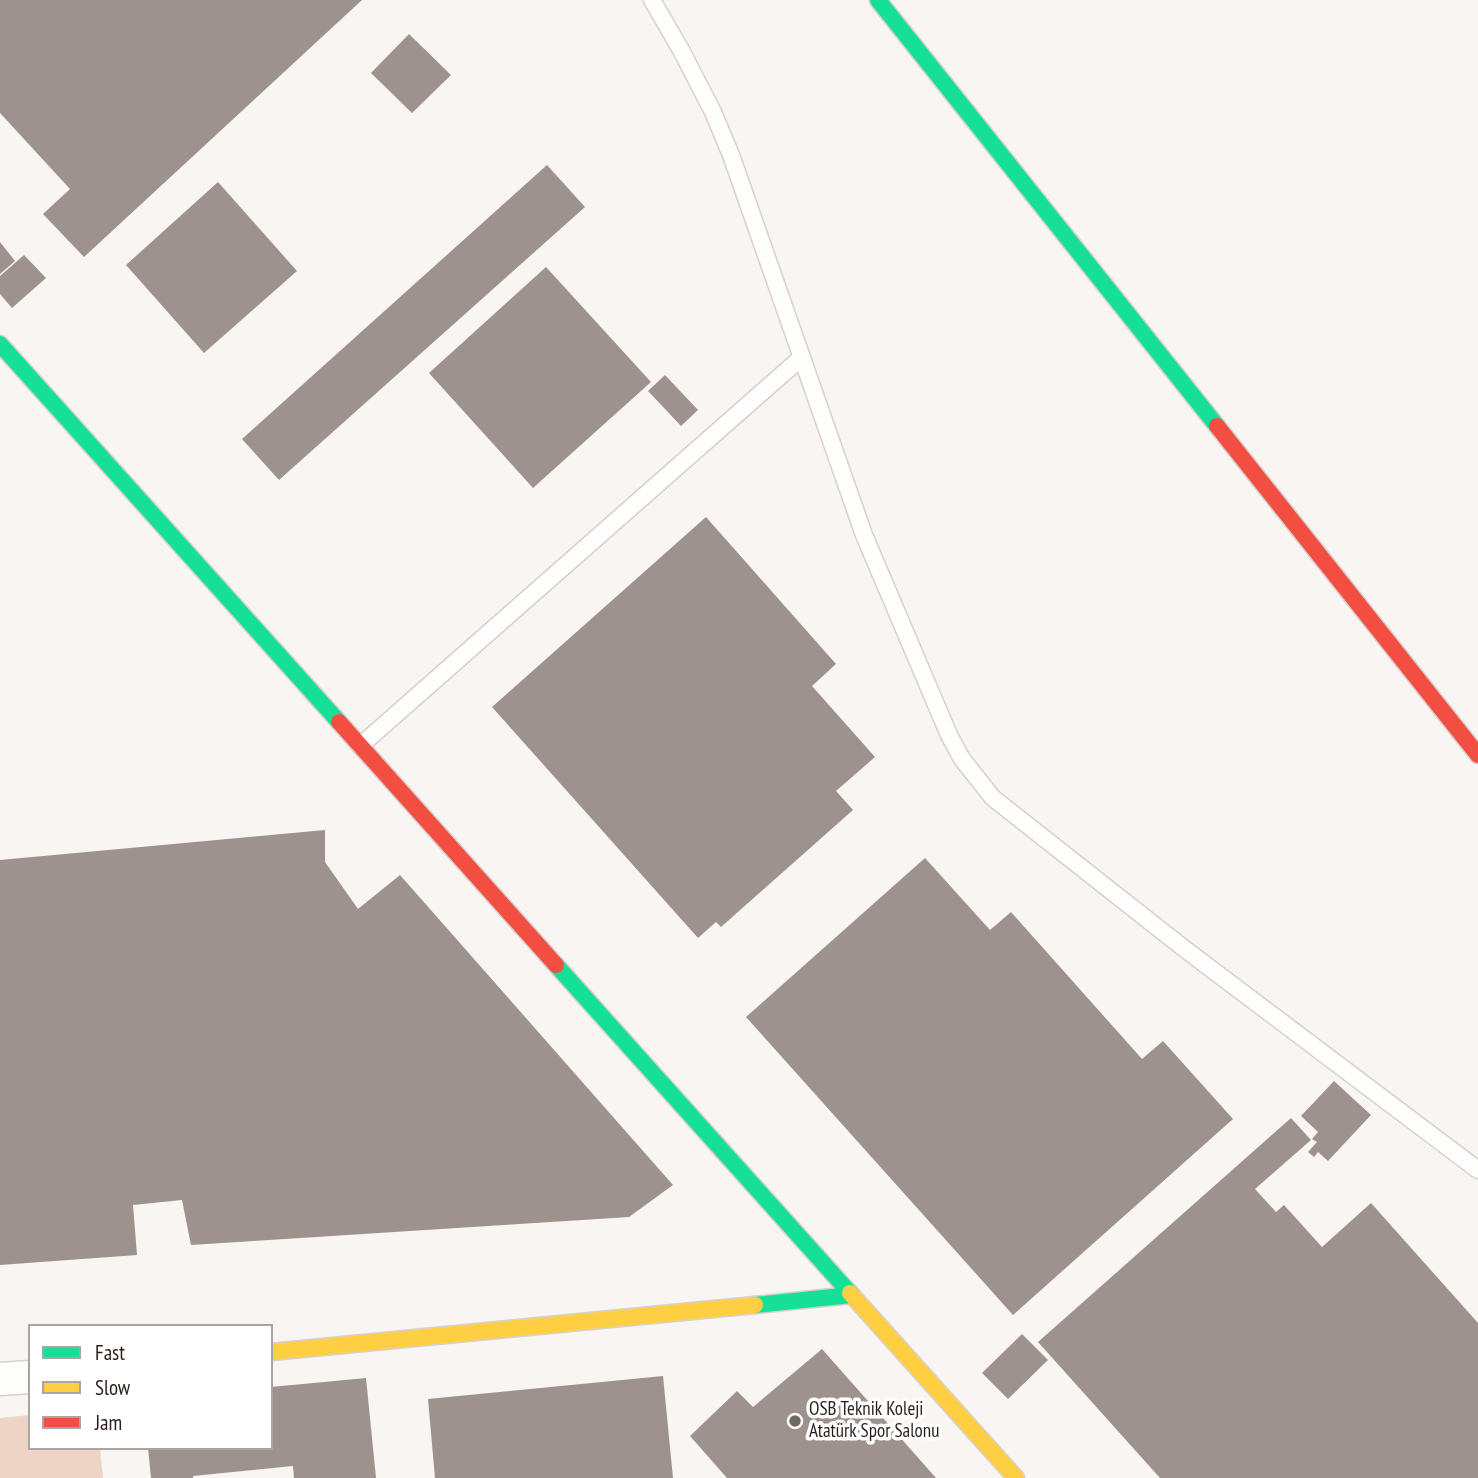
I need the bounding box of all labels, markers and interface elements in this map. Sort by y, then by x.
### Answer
legend [28,1324,273,1450]
text: Fast [95,1339,125,1366]
text: Slow [95,1374,130,1401]
place label: OSB Teknik Koleji Atatürk Spor Salonu [809,1399,939,1443]
text: Jam [95,1409,122,1436]
marker: OSB Teknik Koleji Atatürk Spor Salonu [787,1413,803,1429]

